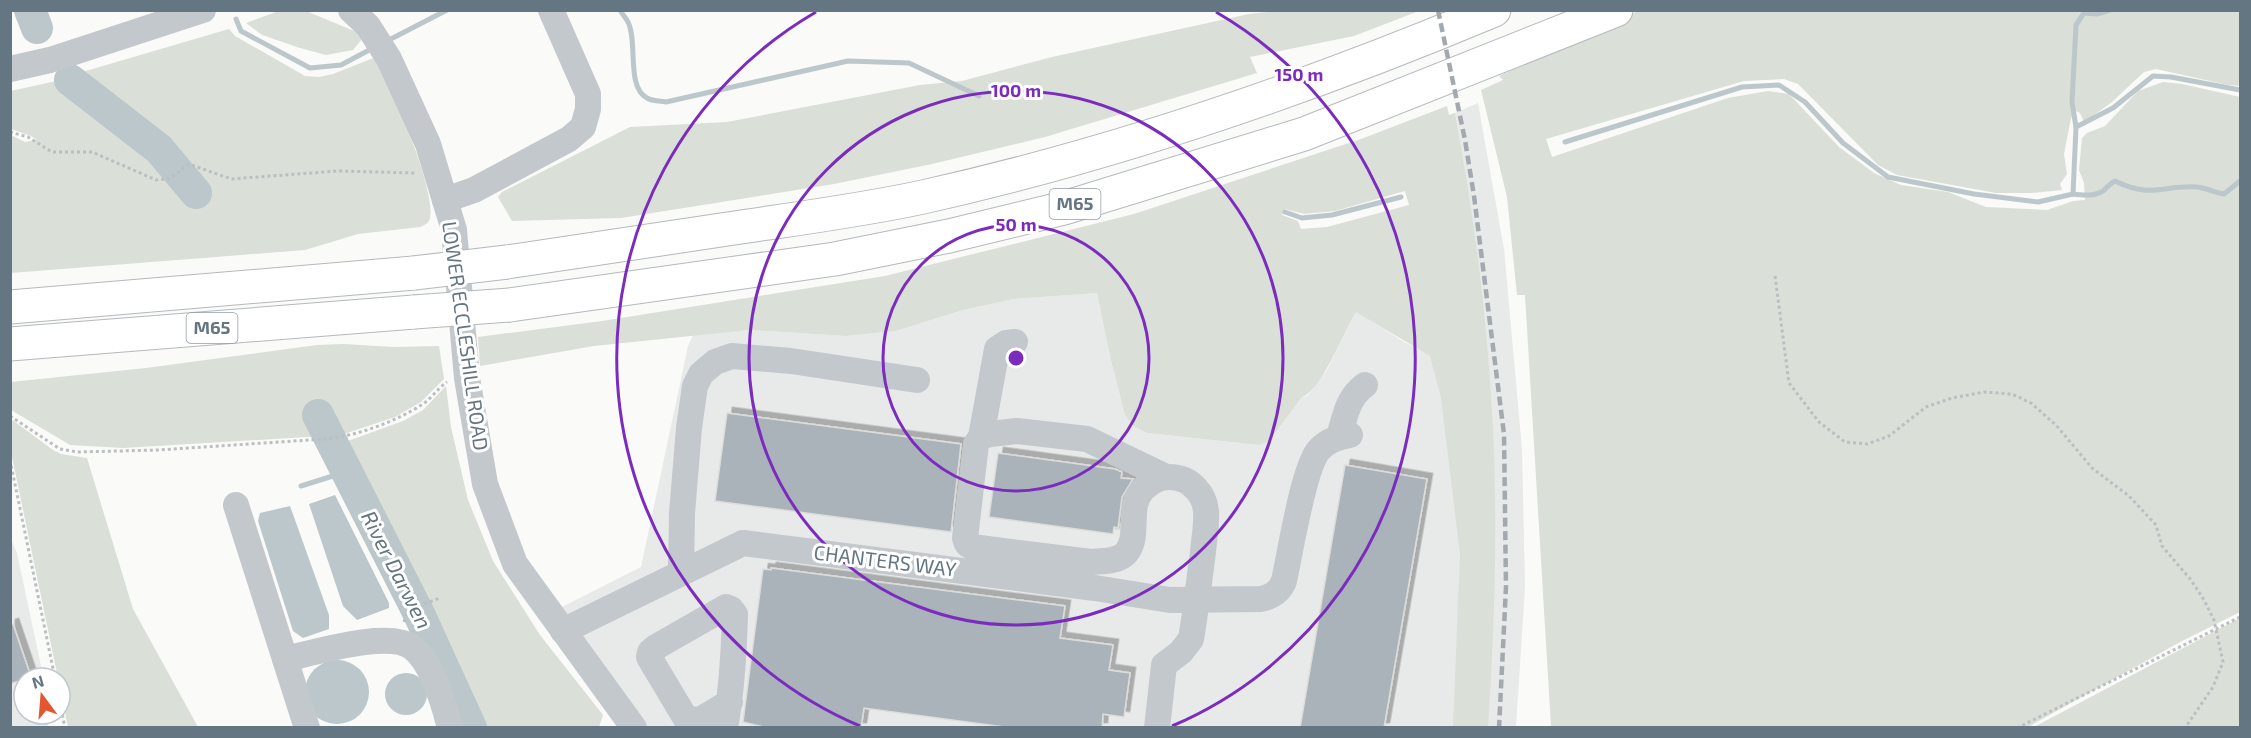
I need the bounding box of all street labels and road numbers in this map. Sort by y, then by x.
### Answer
road number: M65 [1050,189,1100,219]
street label: LOWER ECCLESHILL ROAD [438,220,494,452]
road number: M65 [186,313,238,343]
street label: CHANTERS WAY [813,539,958,581]

